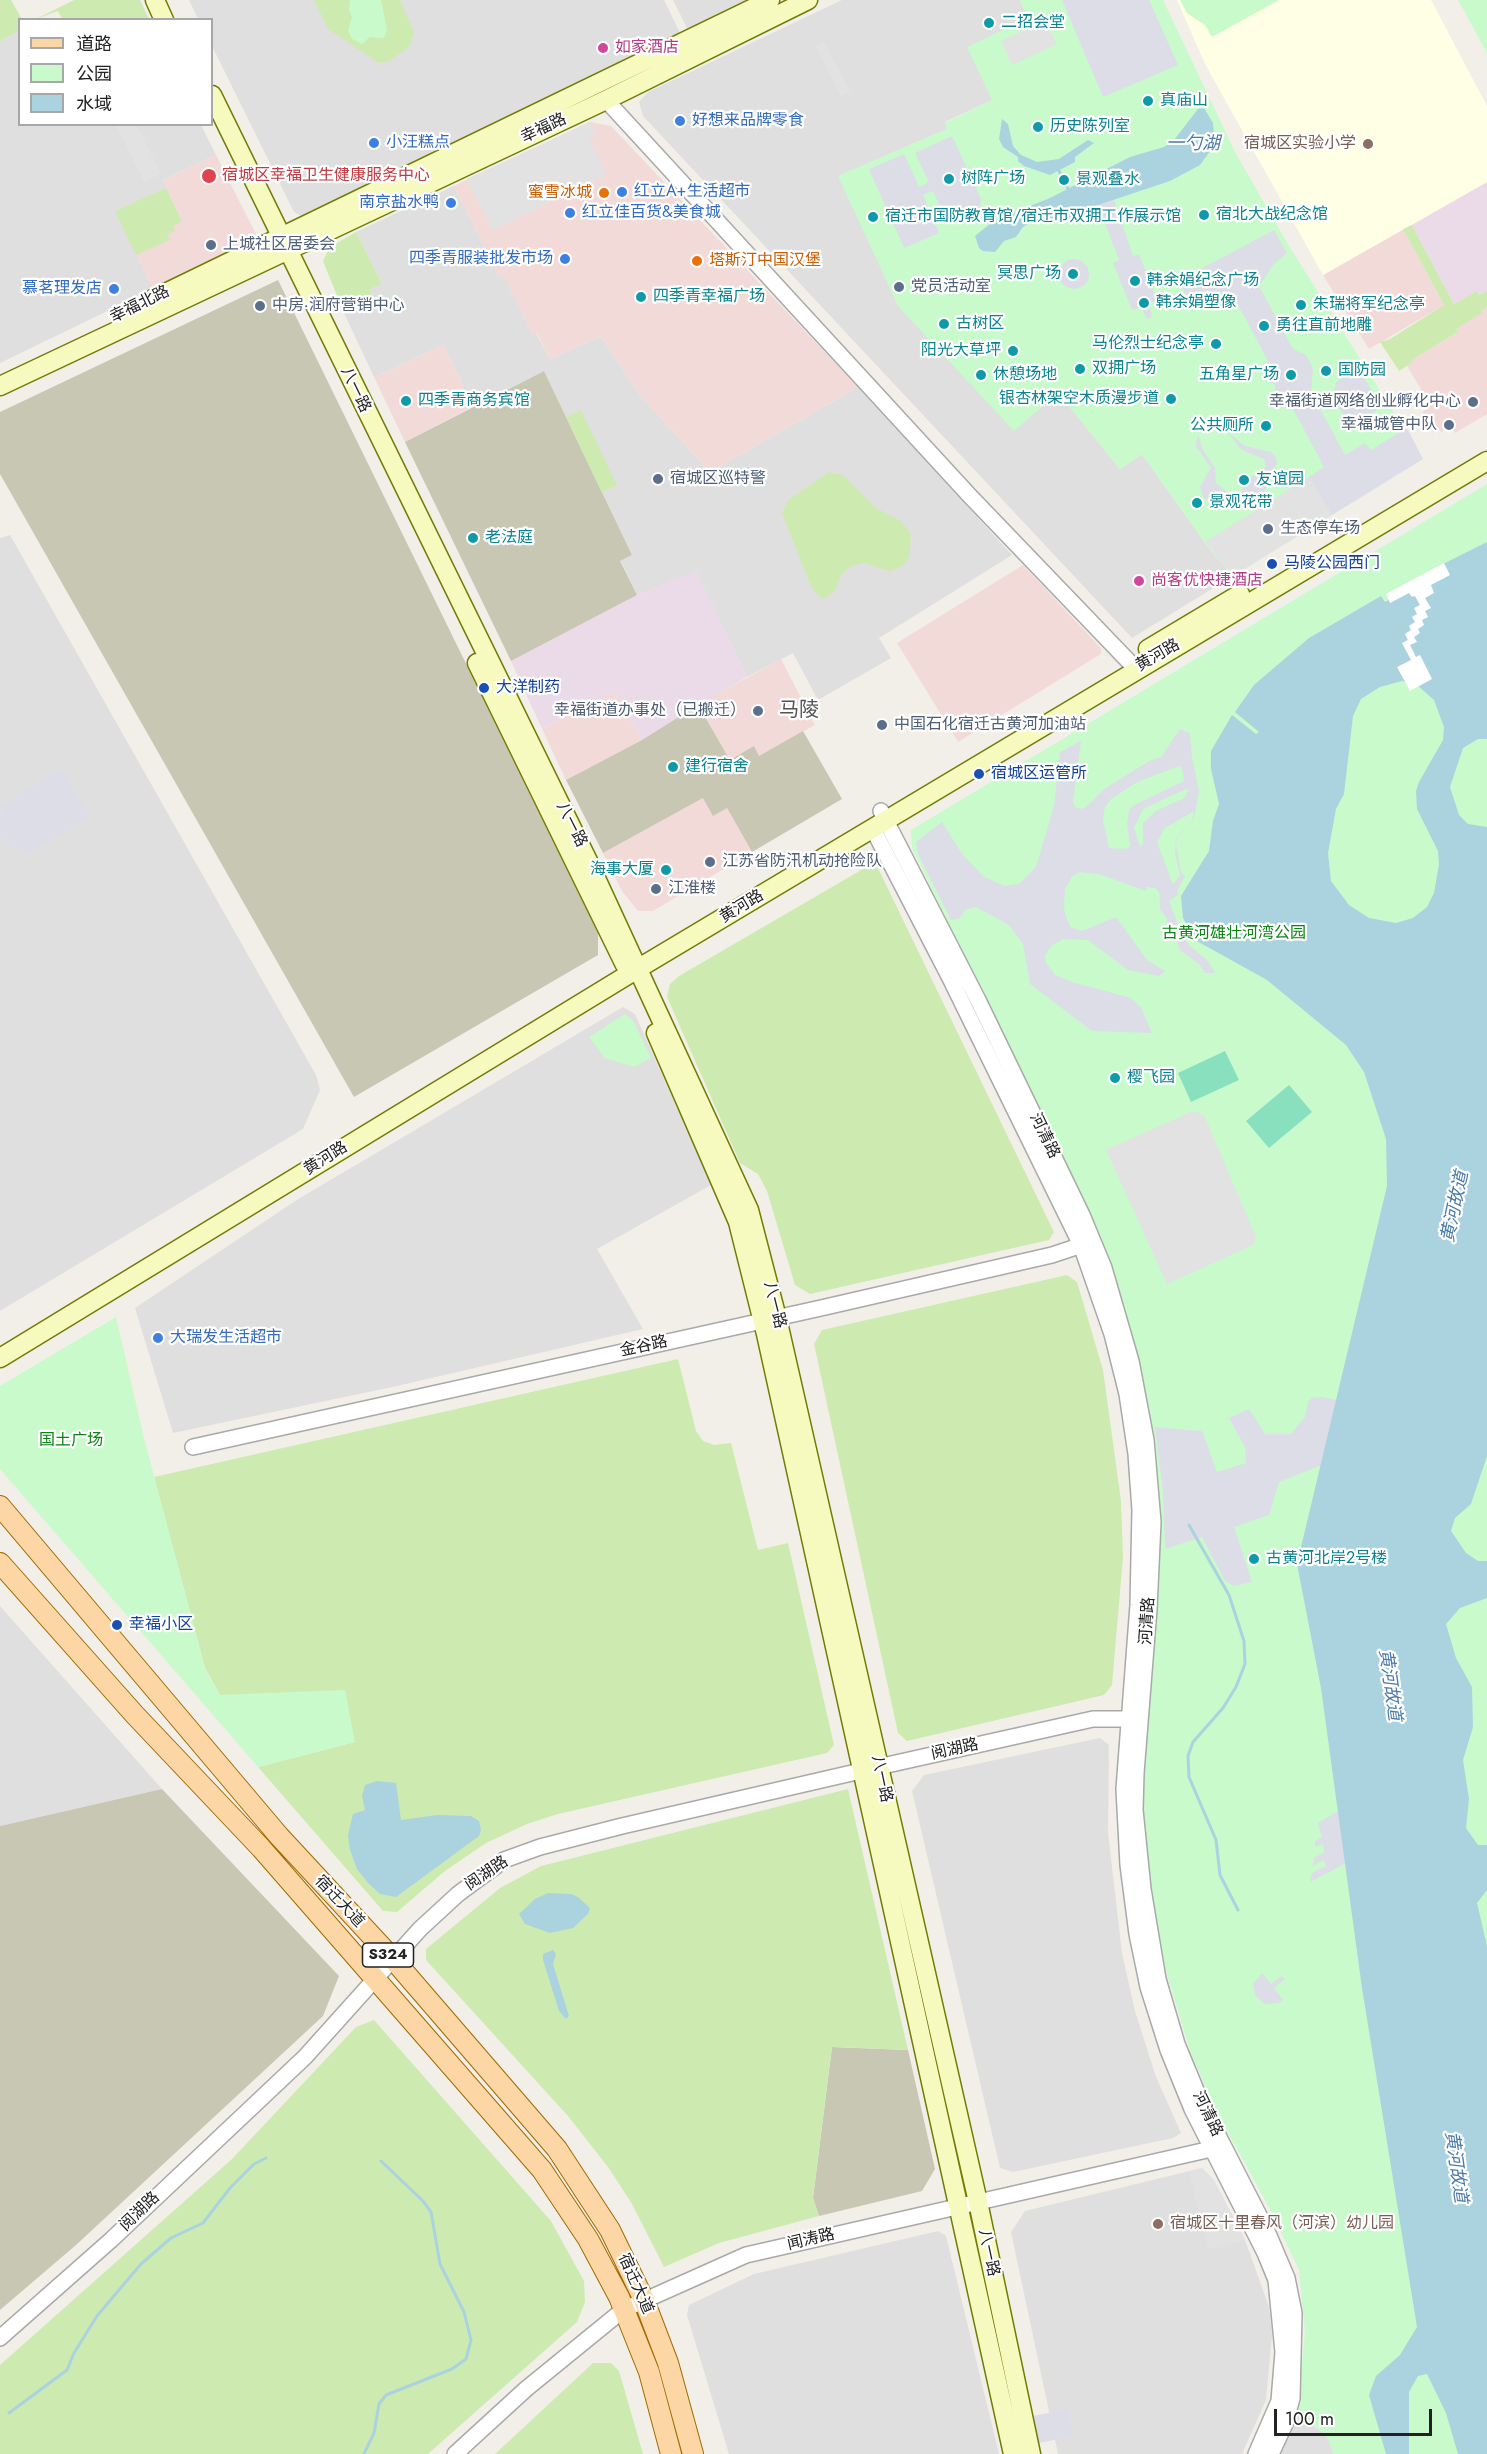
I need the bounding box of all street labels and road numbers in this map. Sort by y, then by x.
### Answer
street label: 幸福路 [518,110,570,148]
street label: 幸福北路 [107,282,173,328]
street label: 八一路 [336,364,374,416]
street label: 黄河路 [1132,636,1184,676]
street label: 八一路 [552,799,590,851]
street label: 黄河路 [716,886,768,928]
street label: 河清路 [1025,1110,1063,1162]
street label: 黄河路 [301,1138,351,1180]
street label: 八一路 [759,1279,789,1331]
street label: 金谷路 [619,1333,669,1361]
street label: 河清路 [1137,1596,1159,1646]
street label: 阅湖路 [930,1736,980,1764]
street label: 八一路 [867,1754,895,1804]
street label: 阅湖路 [462,1853,512,1895]
street label: 宿迁大道 [310,1872,368,1932]
road number: S324 [362,1943,414,1967]
street label: 河清路 [1188,2088,1226,2140]
street label: 阅湖路 [116,2188,164,2236]
street label: 闻涛路 [785,2225,837,2255]
street label: 八一路 [974,2228,1002,2278]
street label: 宿迁大道 [613,2251,657,2317]

